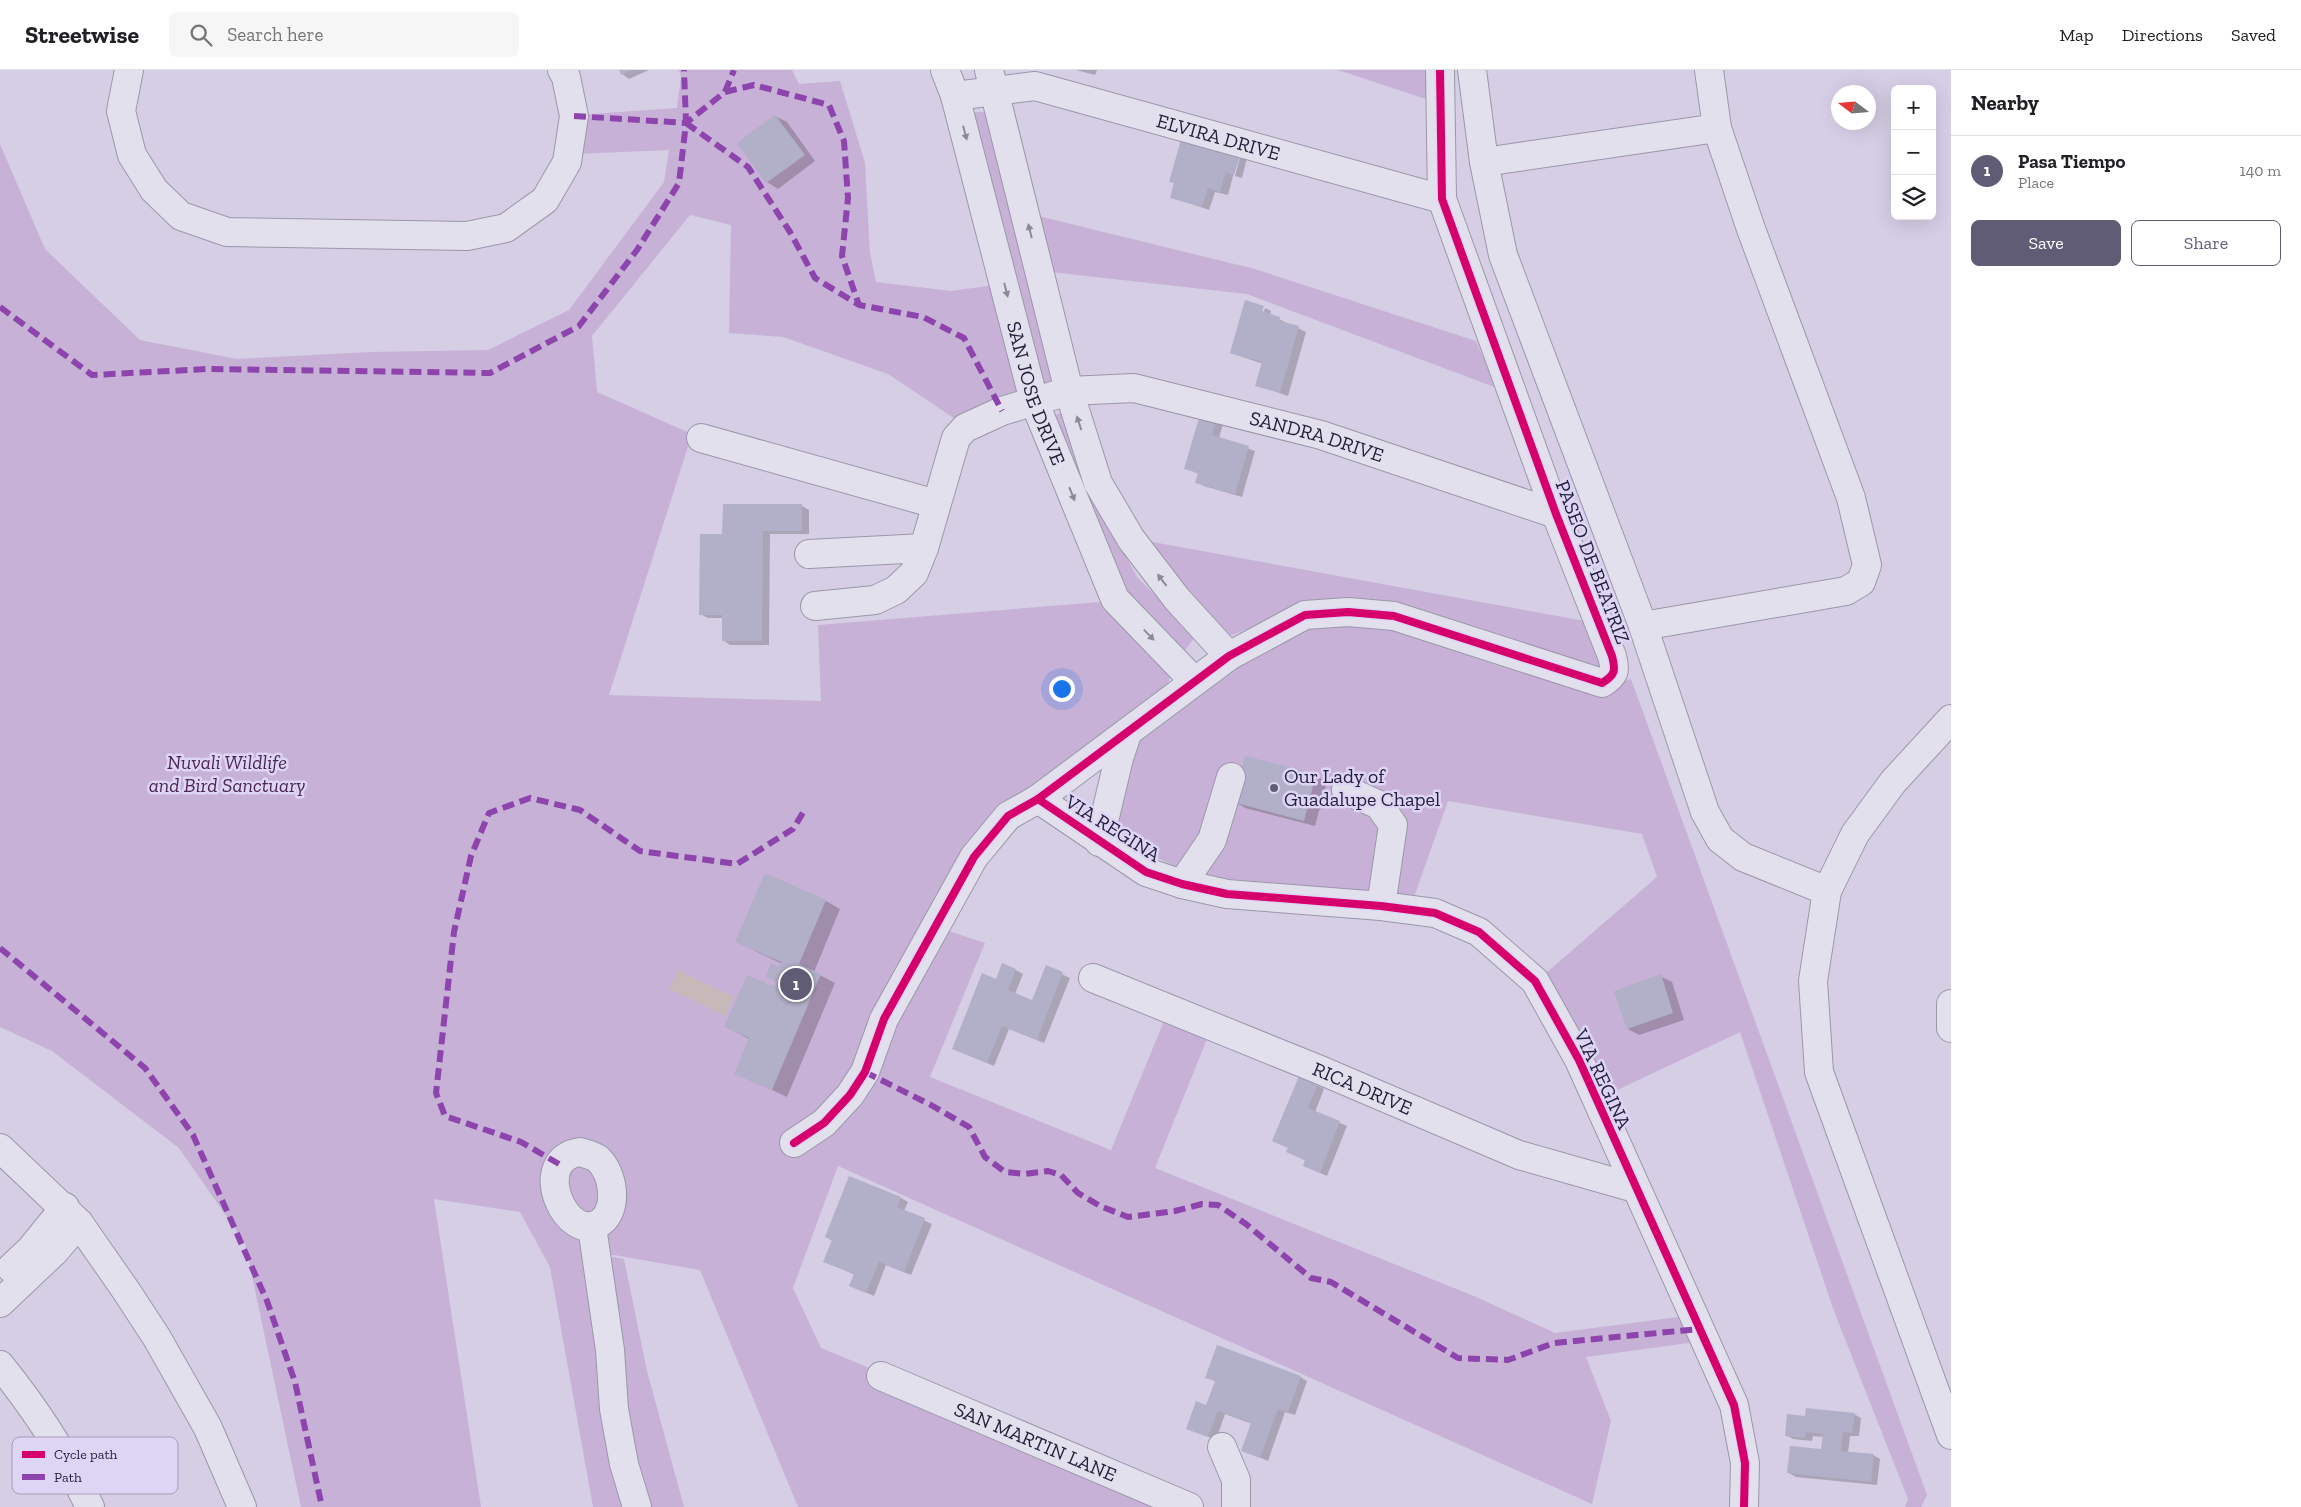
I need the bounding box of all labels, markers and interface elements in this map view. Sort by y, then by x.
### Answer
search box [169,12,519,57]
text: Streetwise [25,20,139,49]
icon: search [187,21,215,49]
text: Search here [227,23,323,46]
text: Map [2059,24,2094,46]
text: Directions [2122,24,2203,46]
text: Saved [2231,24,2276,46]
north arrow [1831,85,1876,130]
map controls [1891,85,1936,220]
button: + [1891,85,1936,130]
text: Nearby [1971,90,2039,115]
street label: ELVIRA DRIVE [1154,108,1283,166]
one-way arrow [961,126,969,141]
button: − [1891,130,1936,175]
text: Pasa Tiempo [2018,150,2125,173]
text: 1 [1984,161,1990,180]
text: 140 m [2240,161,2281,180]
text: Place [2018,173,2054,192]
button: layers [1891,175,1936,220]
button: Save [1971,220,2121,266]
button: Share [2131,220,2281,266]
one-way arrow [1026,224,1034,239]
one-way arrow [1002,283,1010,298]
street label: SAN JOSE DRIVE [1002,319,1071,469]
street label: SANDRA DRIVE [1247,406,1387,467]
one-way arrow [1075,415,1082,430]
street label: PASEO DE BEATRIZ [1551,477,1635,647]
one-way arrow [1069,487,1076,502]
one-way arrow [1157,574,1168,587]
one-way arrow [1143,628,1155,640]
your location [1049,676,1075,702]
park label: Nuvali Wildlife and Bird Sanctuary [149,750,305,797]
place label: Our Lady of Guadalupe Chapel [1284,764,1440,811]
marker: Our Lady of Guadalupe Chapel [1268,782,1280,794]
street label: VIA REGINA [1060,789,1166,867]
pin: 1 [780,965,812,1003]
street label: VIA REGINA [1569,1024,1637,1134]
street label: RICA DRIVE [1309,1056,1416,1120]
street label: SAN MARTIN LANE [951,1397,1120,1487]
legend [12,1437,178,1494]
text: Cycle path [54,1446,118,1463]
text: Path [54,1469,82,1486]

